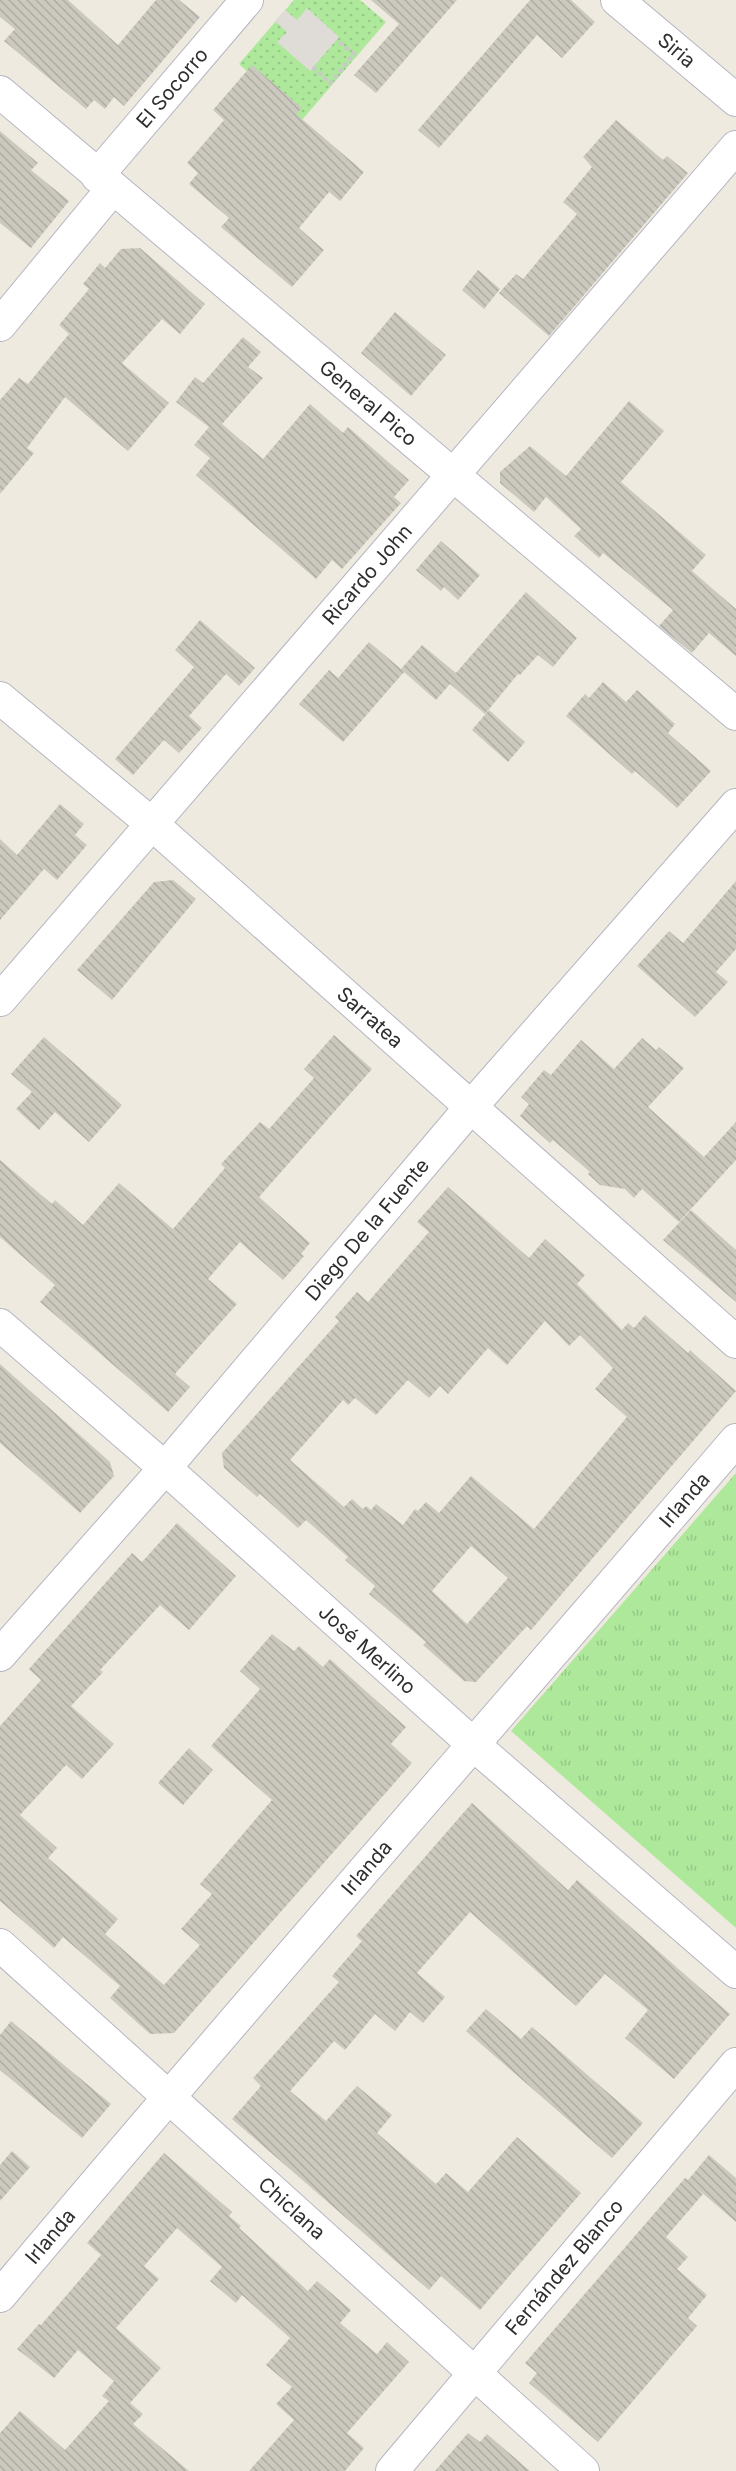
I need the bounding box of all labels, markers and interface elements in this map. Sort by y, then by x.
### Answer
street label: Siria [653,28,700,73]
street label: El Socorro [131,43,213,133]
street label: General Pico [314,355,422,451]
street label: Ricardo John [317,519,417,630]
street label: Sarratea [332,982,408,1053]
street label: Diego De la Fuente [300,1154,434,1305]
street label: Irlanda [654,1468,715,1532]
street label: José Merlino [314,1600,421,1699]
street label: Irlanda [336,1835,397,1900]
street label: Chiclana [253,2172,330,2245]
street label: Fernández Blanco [500,2194,628,2340]
street label: Irlanda [20,2204,80,2269]

